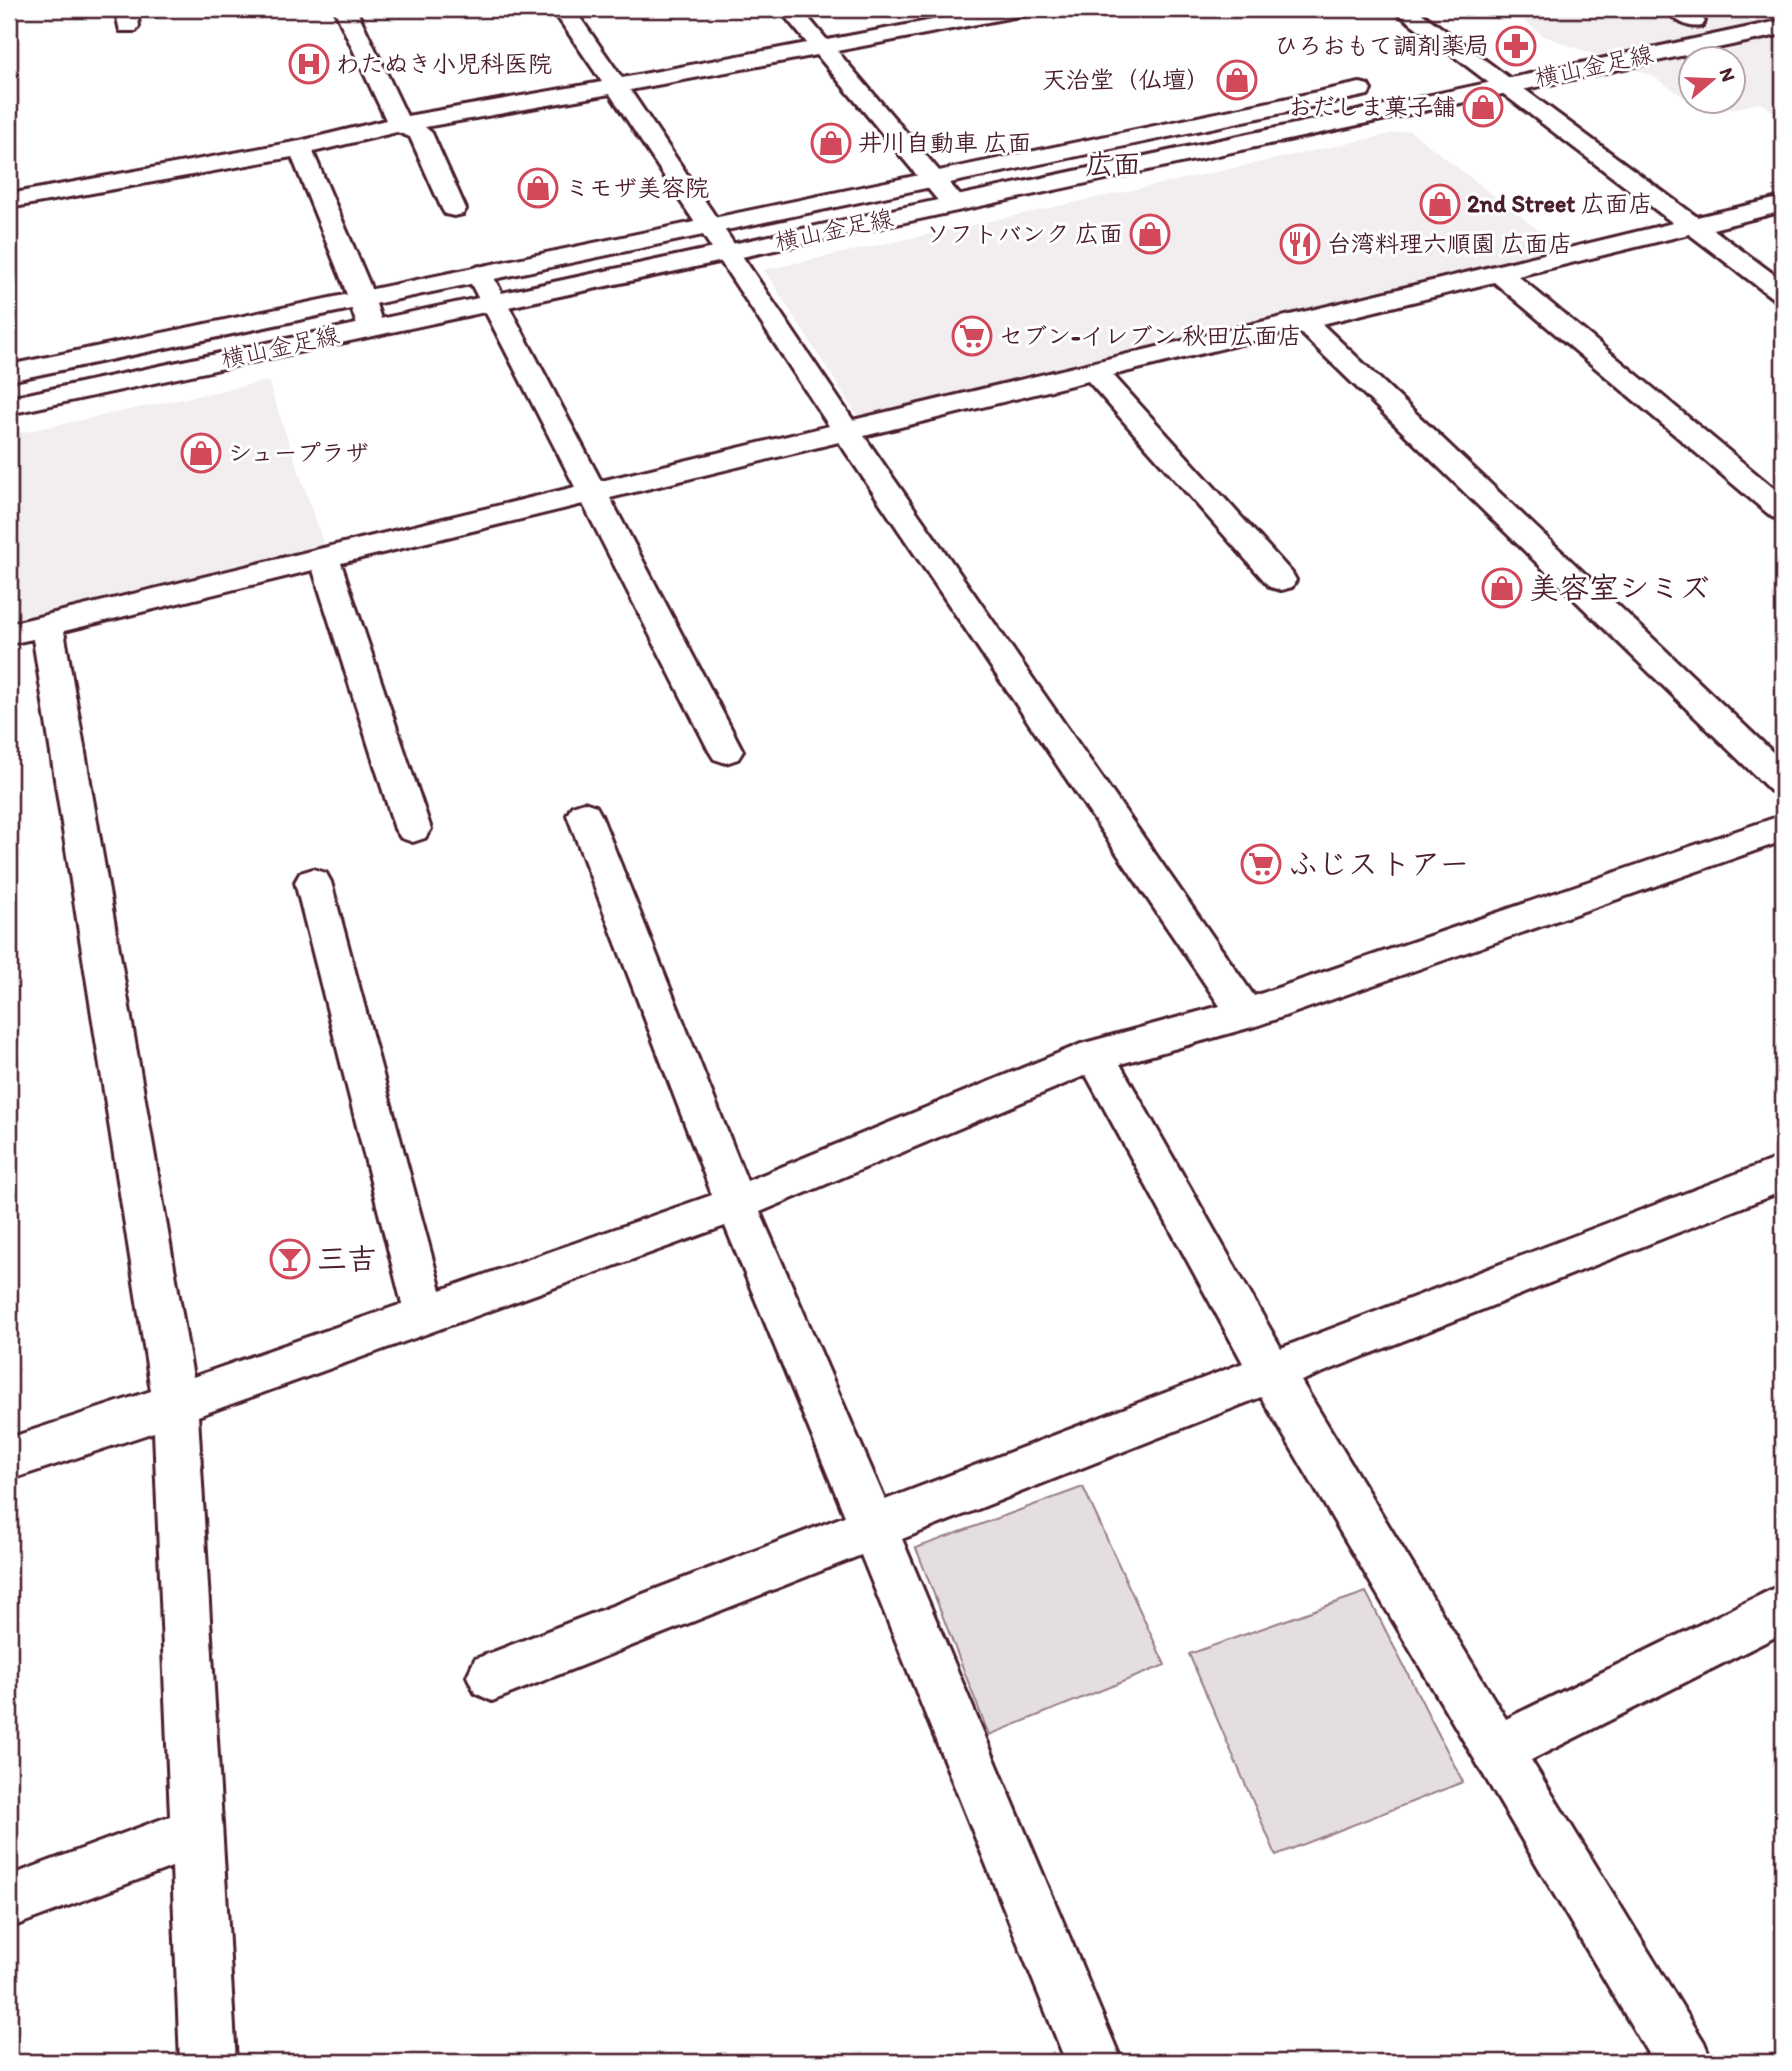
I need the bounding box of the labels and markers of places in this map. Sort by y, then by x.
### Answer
pharmacy icon: ひろおもて調剤薬局 [1495,25,1537,67]
place label: ひろおもて調剤薬局 [1274,31,1489,60]
hospital icon: わたぬき小児科医院 [288,43,330,85]
place label: わたぬき小児科医院 [336,49,552,78]
shop icon: 天治堂（仏壇） [1216,59,1258,101]
place label: 天治堂（仏壇） [1042,65,1210,94]
shop icon: おだしま菓子舗 [1462,86,1504,128]
place label: おだしま菓子舗 [1288,92,1456,121]
shop icon: 井川自動車 広面 [810,122,852,164]
place label: 井川自動車 広面 [858,128,1031,157]
shop icon: ミモザ美容院 [517,167,559,209]
place label: ミモザ美容院 [565,173,709,202]
shop icon: 2nd Street 広面店 [1419,183,1461,225]
place label: 2nd Street 広面店 [1467,189,1653,218]
shop icon: ソフトバンク 広面 [1129,213,1171,255]
place label: ソフトバンク 広面 [926,219,1123,248]
restaurant icon: 台湾料理六順園 広面店 [1279,223,1321,265]
place label: 台湾料理六順園 広面店 [1327,229,1572,258]
supermarket icon: セブン-イレブン 秋田広面店 [951,315,993,357]
place label: セブン-イレブン 秋田広面店 [999,321,1302,350]
shop icon: シュープラザ [180,432,222,474]
place label: シュープラザ [228,438,369,467]
shop icon: 美容室シミズ [1481,567,1523,609]
place label: 美容室シミズ [1529,569,1710,606]
supermarket icon: ふじストアー [1240,843,1282,885]
place label: ふじストアー [1288,845,1469,882]
bar icon: 三吉 [269,1238,311,1280]
place label: 三吉 [317,1240,377,1277]

